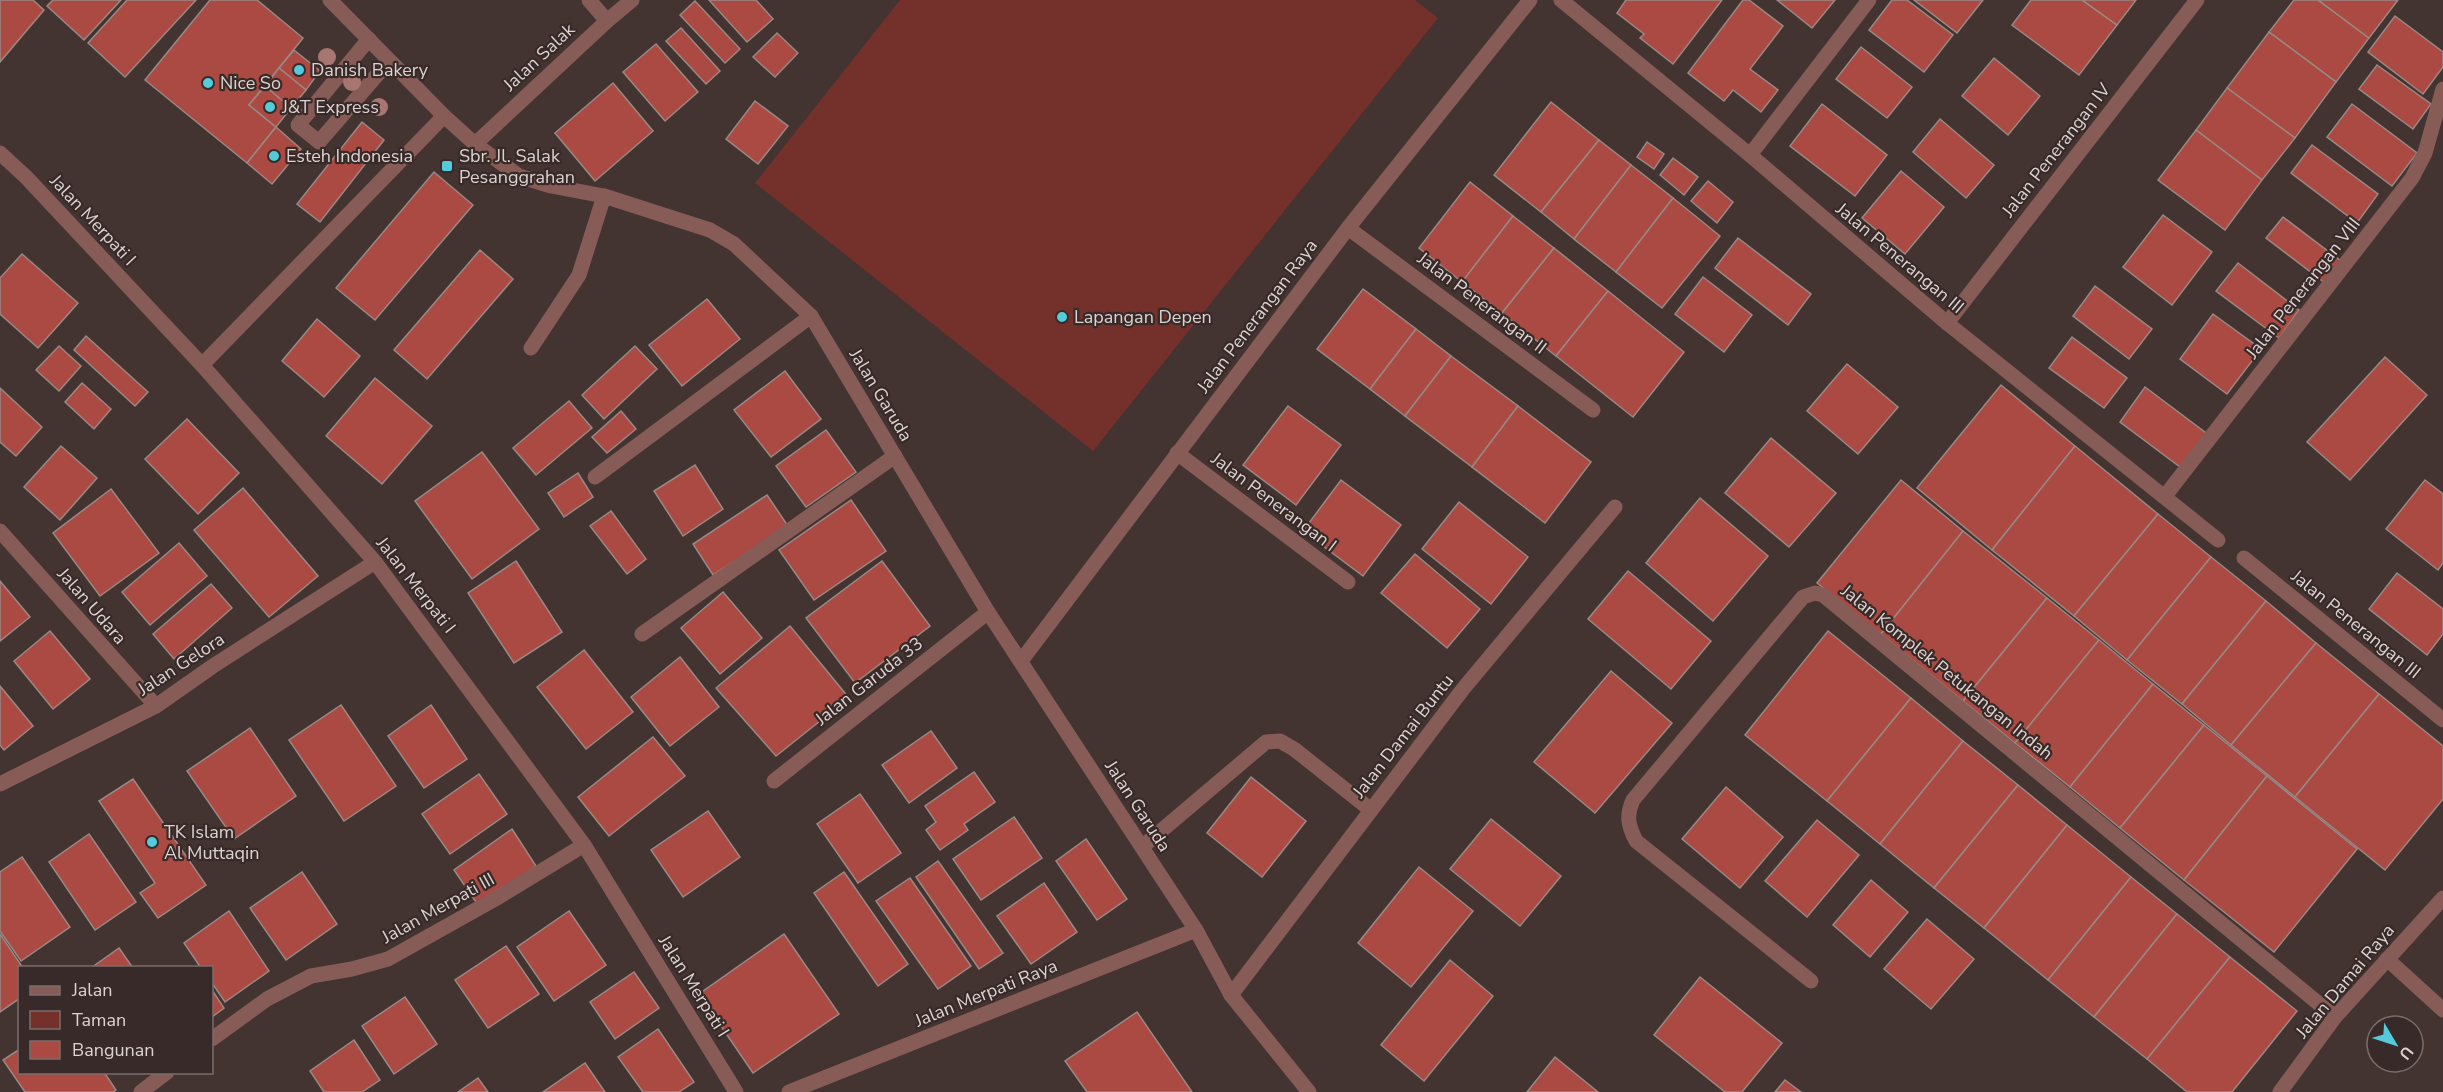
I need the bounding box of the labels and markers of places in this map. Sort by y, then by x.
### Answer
place label: Danish Bakery [311,58,429,82]
marker: Danish Bakery [292,63,306,77]
place label: Nice So [220,71,281,95]
marker: Nice So [201,76,215,90]
place label: J&T Express [281,95,379,119]
marker: J&T Express [263,100,277,114]
place label: Esteh Indonesia [286,144,413,168]
place label: Sbr. Jl. Salak Pesanggrahan [459,144,575,189]
marker: Esteh Indonesia [267,149,281,163]
marker: Sbr. Jl. Salak Pesanggrahan [440,159,454,173]
place label: Lapangan Depen [1074,305,1212,329]
marker: Lapangan Depen [1055,310,1069,324]
place label: TK Islam Al Muttaqin [164,820,259,865]
marker: TK Islam Al Muttaqin [145,835,159,849]

